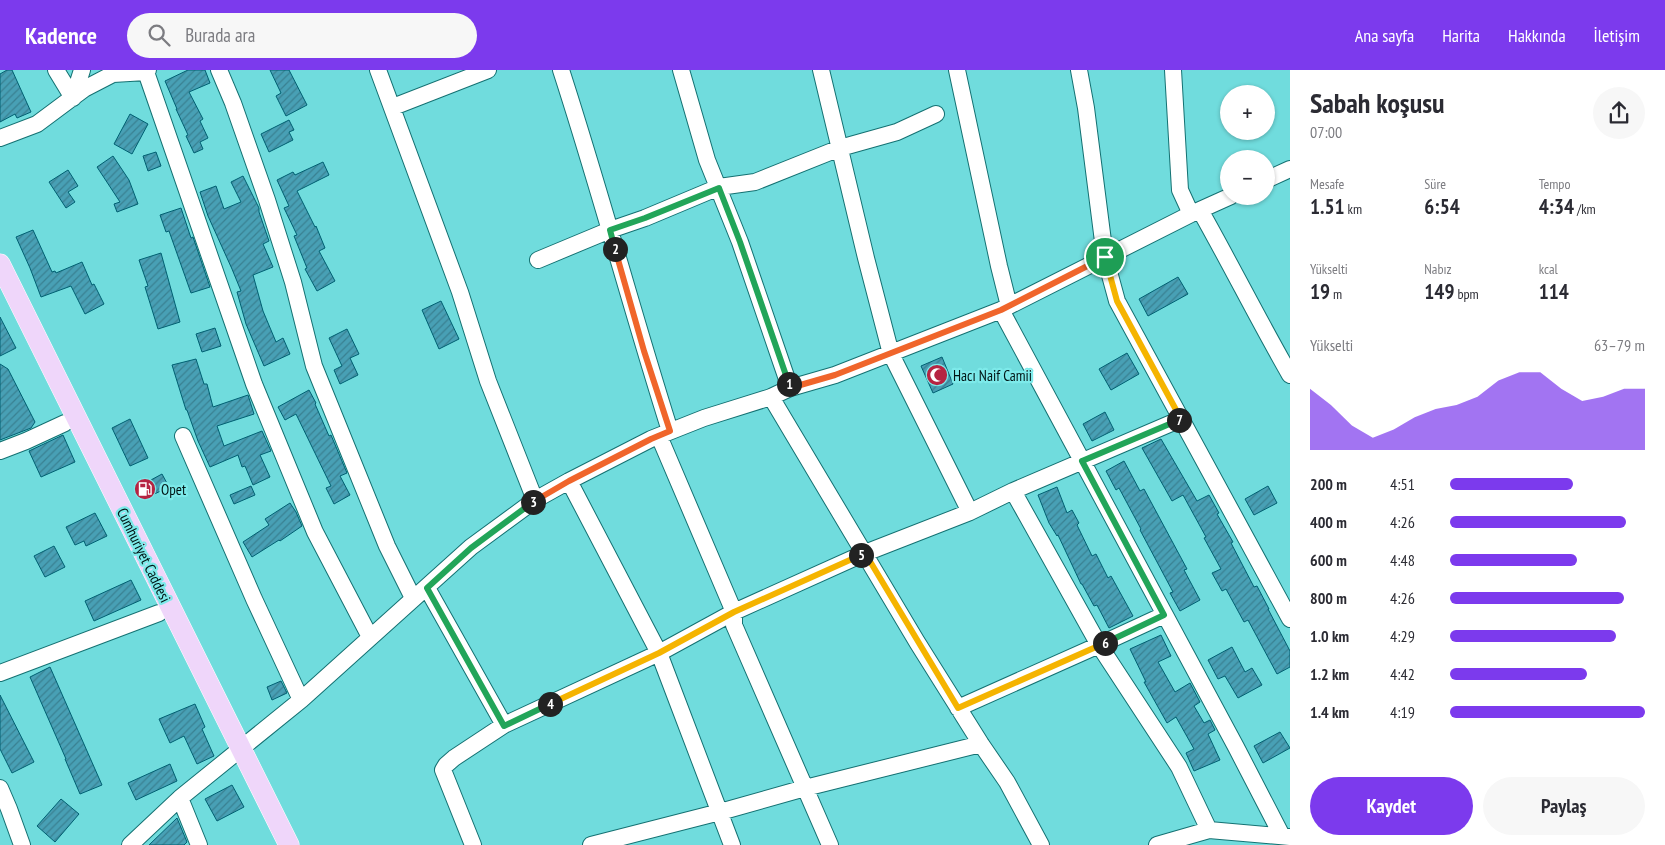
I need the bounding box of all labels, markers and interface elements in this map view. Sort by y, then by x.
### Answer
search box [127,13,477,58]
text: Kadence [25,20,97,51]
icon: search [145,21,173,49]
text: Burada ara [185,23,255,47]
text: Ana sayfa [1355,24,1414,47]
text: Harita [1442,24,1480,47]
text: Hakkında [1508,24,1566,47]
text: İletişim [1594,24,1640,47]
text: Sabah koşusu [1310,84,1444,121]
map controls [1220,85,1275,205]
button: + [1220,85,1275,140]
button: share [1593,87,1645,139]
text: 07:00 [1310,122,1342,142]
button: − [1220,150,1275,205]
text: Mesafe [1310,175,1344,193]
text: Süre [1424,175,1446,193]
text: Tempo [1539,175,1571,193]
text: 1.51 [1310,193,1345,220]
text: 6:54 [1424,193,1460,220]
text: 4:34 [1539,193,1574,220]
text: km [1345,200,1362,218]
text: /km [1574,200,1596,218]
pin: 2 [602,236,628,262]
pin [1084,236,1126,278]
text: 2 [612,240,619,258]
icon: arrive [1091,243,1119,271]
text: Yükselti [1310,260,1348,278]
text: Nabız [1424,260,1452,278]
text: kcal [1539,260,1558,278]
text: 19 [1310,278,1330,305]
text: 149 [1424,278,1454,305]
text: 114 [1539,278,1569,305]
text: m [1330,285,1342,303]
text: bpm [1454,285,1479,303]
text: Yükselti [1310,335,1353,355]
text: 63–79 m [1594,335,1645,355]
mosque icon: Hacı Naif Camii [925,363,949,387]
place label: Hacı Naif Camii [953,366,1032,385]
pin: 1 [776,372,802,396]
text: 1 [786,375,793,393]
pin: 7 [1166,408,1192,432]
text: 7 [1176,411,1183,429]
text: 200 m [1310,474,1347,494]
text: 4:51 [1390,474,1415,494]
fuel station icon: Opet [133,477,157,501]
place label: Opet [161,480,186,499]
pin: 3 [520,490,546,514]
text: 3 [530,493,537,511]
street label: Cumhuriyet Caddesi [113,505,175,605]
text: 400 m [1310,512,1347,532]
text: 4:26 [1390,512,1415,532]
pin: 5 [848,542,874,568]
text: 5 [858,546,865,564]
text: 600 m [1310,550,1347,570]
text: 4:48 [1390,550,1415,570]
text: 800 m [1310,588,1347,608]
text: 4:26 [1390,588,1415,608]
text: 1.0 km [1310,626,1349,646]
text: 4:29 [1390,626,1415,646]
pin: 6 [1092,630,1118,656]
text: 6 [1102,634,1109,652]
text: 1.2 km [1310,664,1349,684]
text: 4:42 [1390,664,1415,684]
pin: 4 [538,692,562,716]
text: 4 [547,695,554,713]
text: 1.4 km [1310,702,1349,722]
text: 4:19 [1390,702,1415,722]
button: Kaydet [1310,777,1473,835]
button: Paylaş [1483,777,1645,835]

